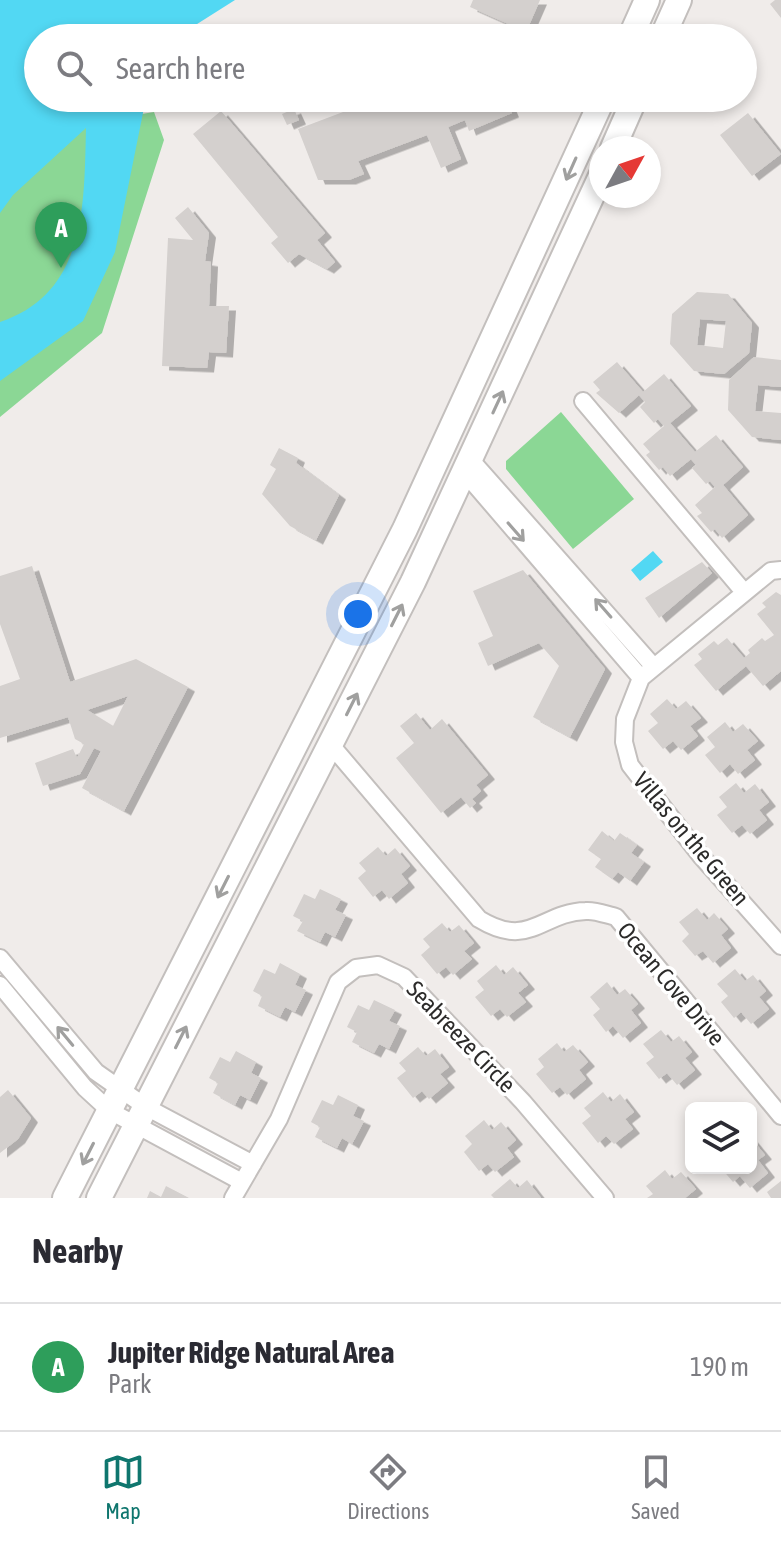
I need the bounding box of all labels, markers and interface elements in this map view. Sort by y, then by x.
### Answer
search box [24,24,757,112]
icon: search [52,46,96,90]
text: Search here [116,51,245,85]
north arrow [589,136,661,208]
one-way arrow [562,156,577,181]
pin: A [35,202,87,268]
one-way arrow [491,391,506,415]
one-way arrow [507,522,525,542]
your location [338,594,378,634]
one-way arrow [594,599,612,619]
one-way arrow [389,603,405,627]
one-way arrow [344,692,360,716]
street label: Villas on the Green [628,767,755,911]
one-way arrow [215,875,231,899]
street label: Ocean Cove Drive [612,917,731,1051]
street label: Seabreeze Circle [402,975,521,1098]
one-way arrow [56,1026,74,1047]
one-way arrow [174,1026,190,1050]
map controls [685,1102,757,1174]
button: layers [685,1102,757,1174]
one-way arrow [79,1142,95,1166]
text: Nearby [32,1231,123,1270]
text: Jupiter Ridge Natural Area [108,1335,394,1369]
text: A [52,1352,64,1382]
text: 190 m [690,1352,749,1382]
text: Park [108,1369,151,1399]
tab: Map [101,1450,145,1524]
tab: Directions [347,1450,429,1524]
tab: Saved [631,1450,680,1524]

